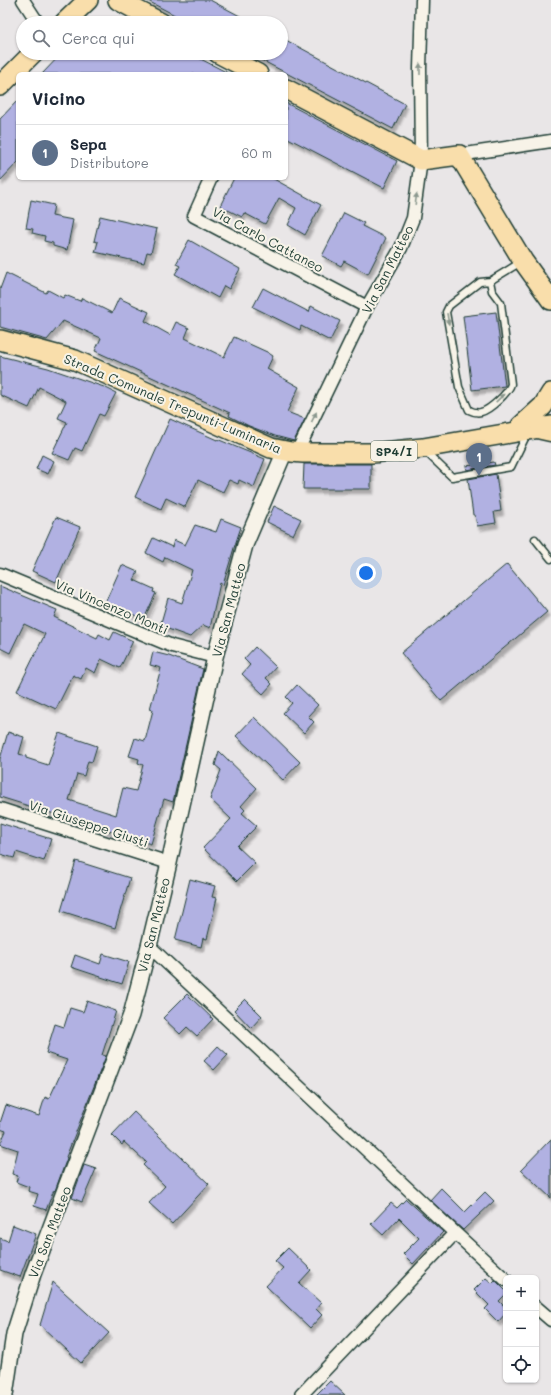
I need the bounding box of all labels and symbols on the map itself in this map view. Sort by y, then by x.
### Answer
one-way arrow [417,62,423,75]
one-way arrow [413,193,419,205]
street label: Via Carlo Cattaneo [209,203,327,276]
street label: Via San Matteo [357,222,417,316]
one-way arrow [445,313,451,325]
street label: Strada Comunale Trepunti-Luminaria [62,349,284,457]
one-way arrow [495,393,505,403]
one-way arrow [311,412,317,423]
road number: SP4/I [371,441,417,461]
pin: 1 [466,443,492,476]
street label: Via San Matteo [207,561,249,659]
your location [356,563,376,583]
street label: Via Vincenzo Monti [53,575,171,637]
street label: Via Giuseppe Giusti [27,796,151,850]
street label: Via San Matteo [133,876,173,974]
street label: Via San Matteo [24,1183,74,1280]

